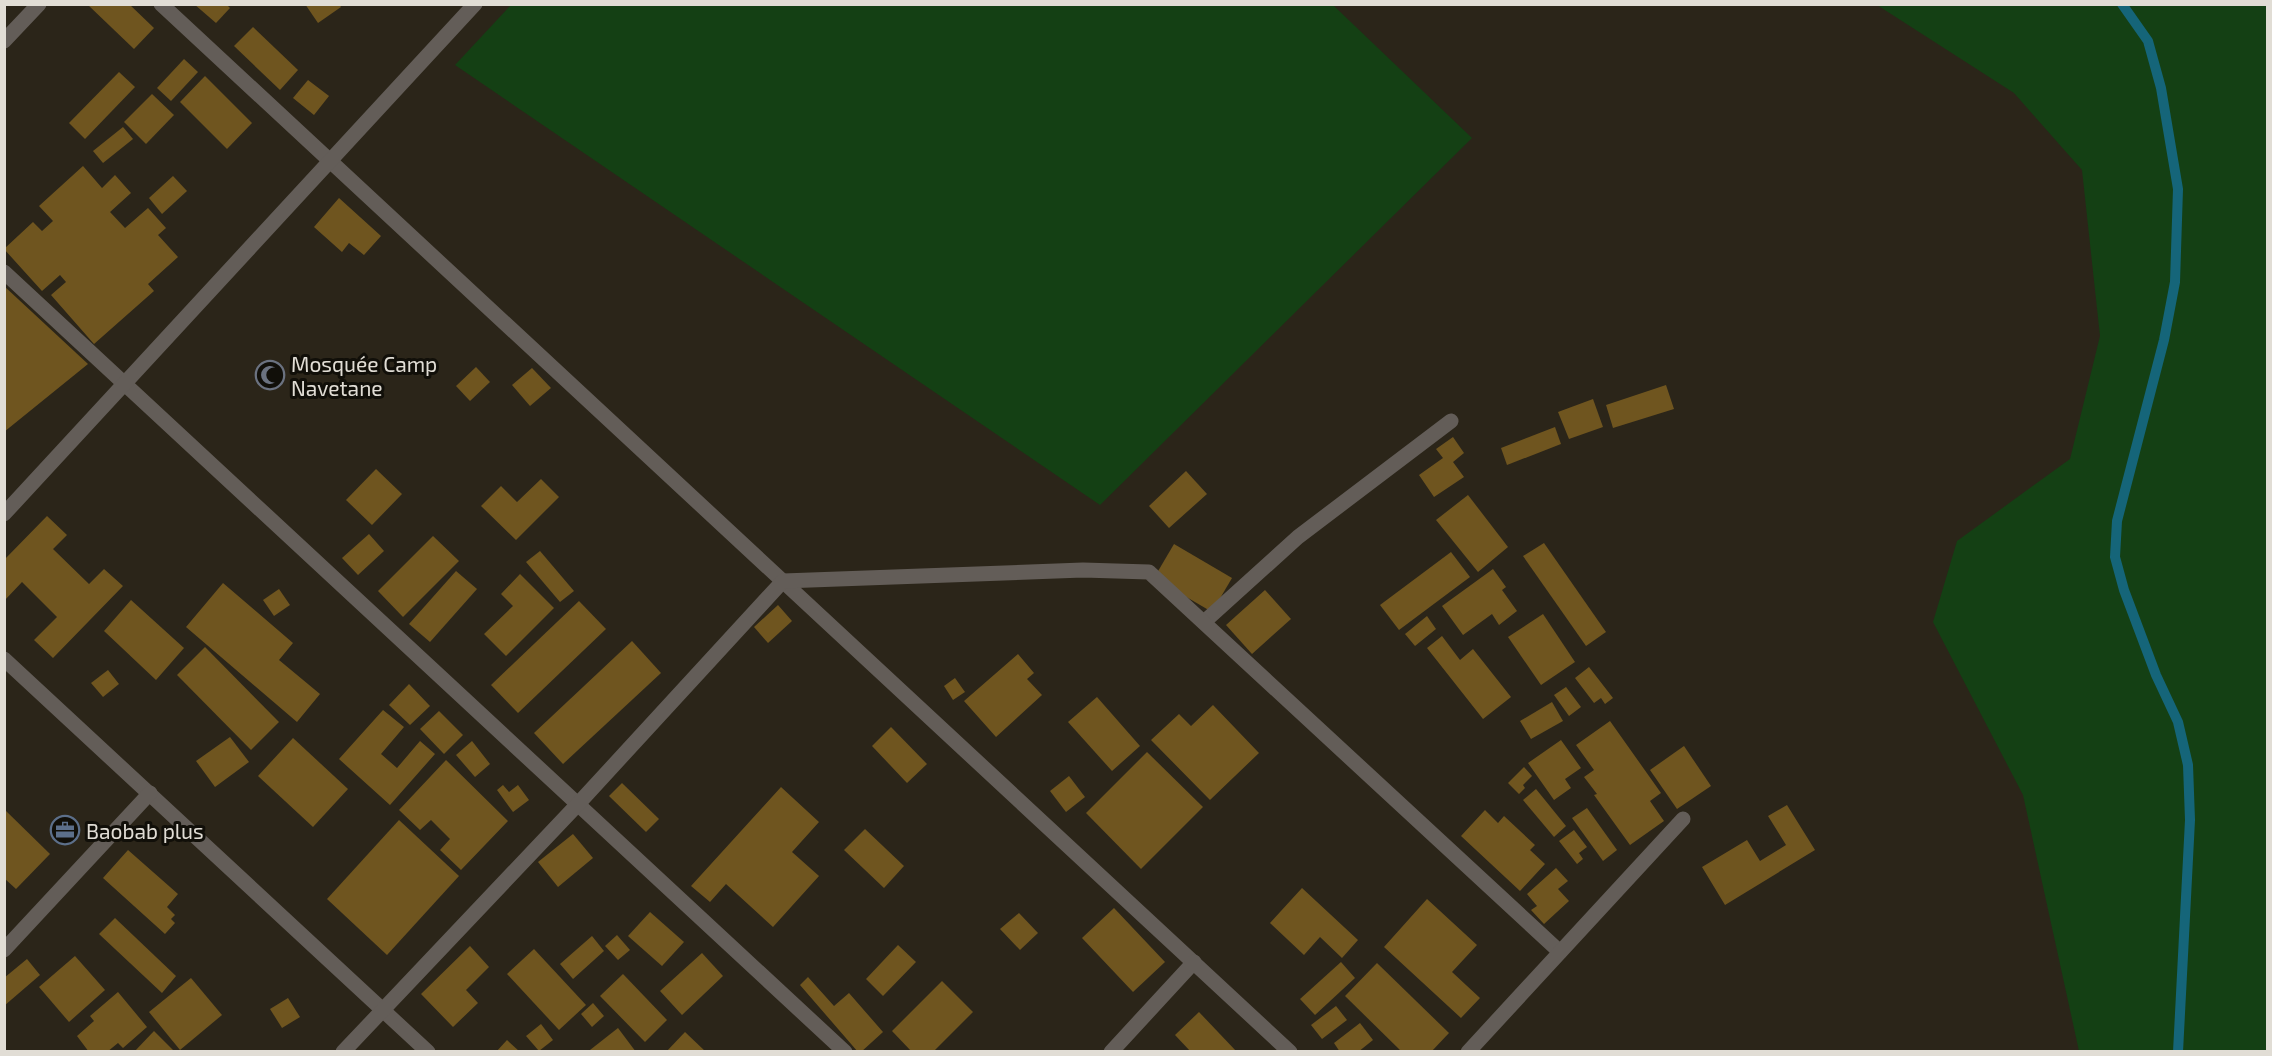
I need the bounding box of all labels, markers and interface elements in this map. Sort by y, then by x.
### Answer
place label: Mosquée Camp Navetane [291,351,437,400]
mosque icon: Mosquée Camp Navetane [254,359,286,391]
office icon: Baobab plus [49,814,81,846]
place label: Baobab plus [86,818,204,843]

